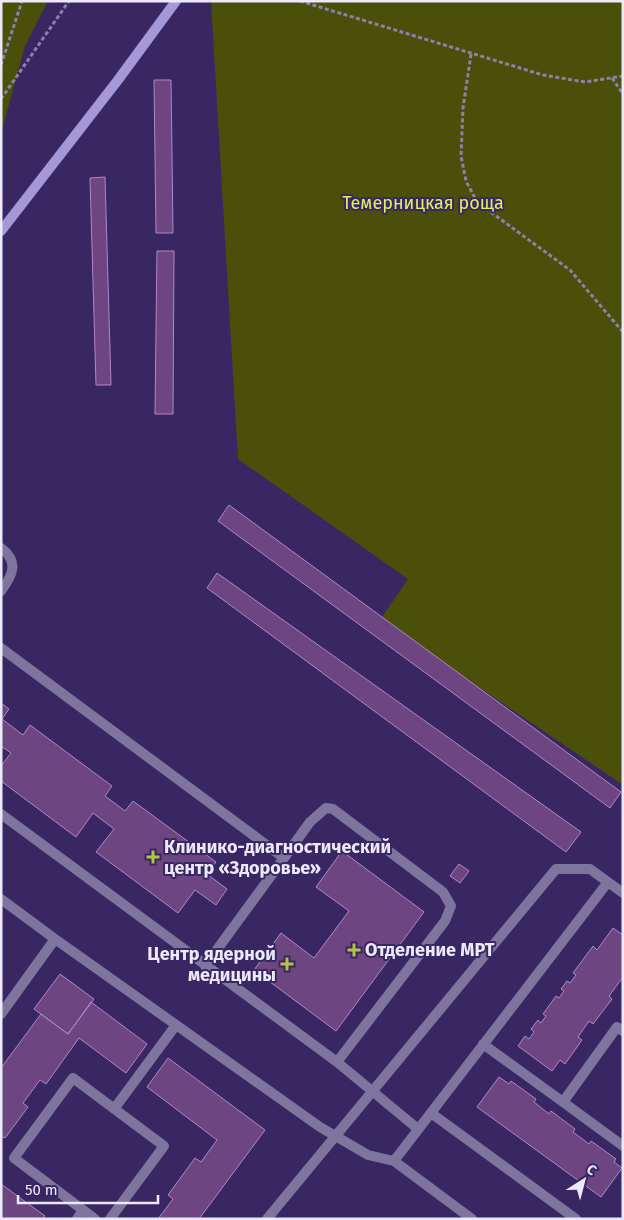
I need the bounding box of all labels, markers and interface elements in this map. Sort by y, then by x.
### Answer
park label: Темерницкая роща [342,192,504,214]
place label: Клинико-диагностический центр «Здоровье» [164,836,391,879]
marker: Клинико-диагностический центр «Здоровье» [146,850,160,864]
place label: Отделение МРТ [365,939,495,961]
place label: Центр ядерной медицины [147,943,276,986]
marker: Отделение МРТ [347,943,361,957]
marker: Центр ядерной медицины [280,957,294,971]
north arrow [559,1155,609,1205]
text: С [583,1161,600,1179]
scale bar [18,1172,158,1204]
text: 50 m [25,1181,58,1199]

